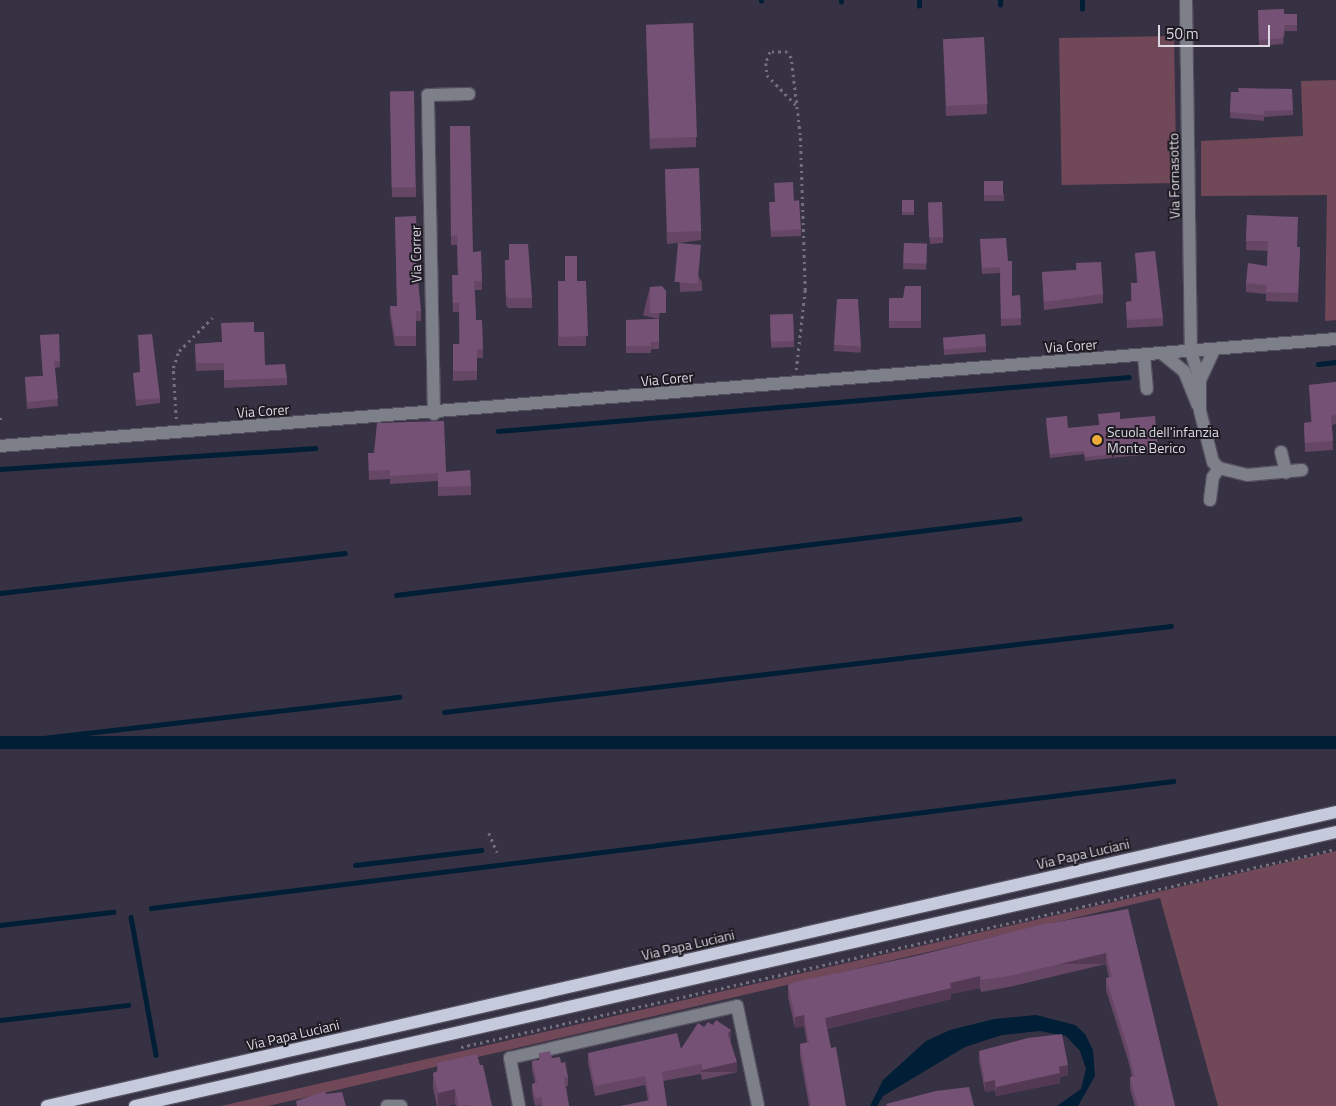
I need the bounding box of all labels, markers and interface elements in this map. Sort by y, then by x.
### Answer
scale bar [1161,15,1274,47]
text: 50 m [1166,22,1199,45]
street label: Via Fornasotto [1165,133,1183,219]
street label: Via Correr [407,225,425,283]
street label: Via Corer [1044,336,1098,356]
street label: Via Corer [640,368,694,390]
street label: Via Corer [236,401,290,421]
place label: Scuola dell'infanzia Monte Berico [1107,424,1219,457]
marker: Scuola dell'infanzia Monte Berico [1091,434,1103,446]
street label: Via Papa Luciani [1035,835,1131,873]
street label: Via Papa Luciani [640,926,736,964]
street label: Via Papa Luciani [245,1016,341,1054]

